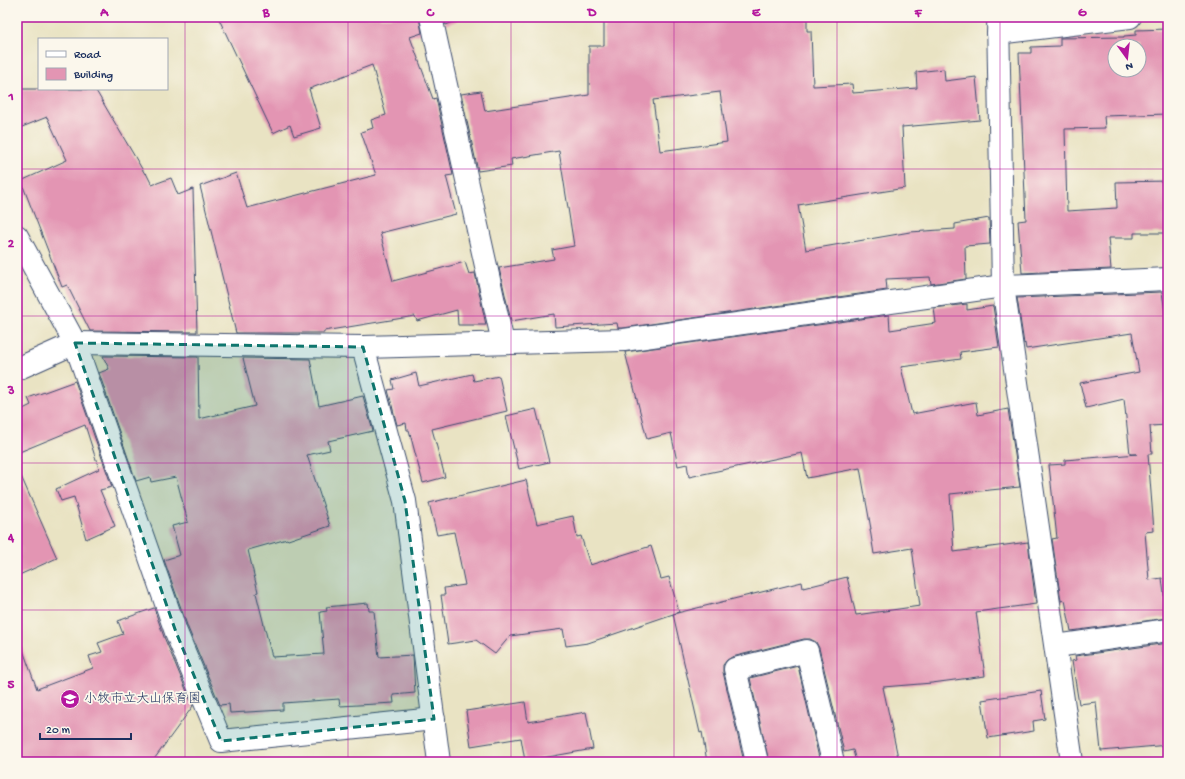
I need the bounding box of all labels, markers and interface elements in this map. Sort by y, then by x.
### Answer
text: A [99,6,109,21]
text: B [262,6,271,21]
text: C [425,6,435,21]
text: D [587,6,597,21]
text: E [752,6,761,21]
text: F [914,6,923,21]
text: G [1078,6,1087,21]
legend [38,38,168,90]
north arrow [1107,38,1147,78]
text: Road [74,49,101,63]
text: N [1124,59,1134,72]
text: Building [73,69,113,83]
text: 1 [7,90,14,105]
text: 2 [8,237,15,252]
text: 3 [7,384,15,399]
text: 4 [7,531,15,546]
text: 5 [8,678,15,693]
school or university icon: 小牧市立大山保育園 [59,688,81,710]
place label: 小牧市立大山保育園 [84,691,201,707]
scale bar [40,715,131,741]
text: 20 m [46,724,71,738]

